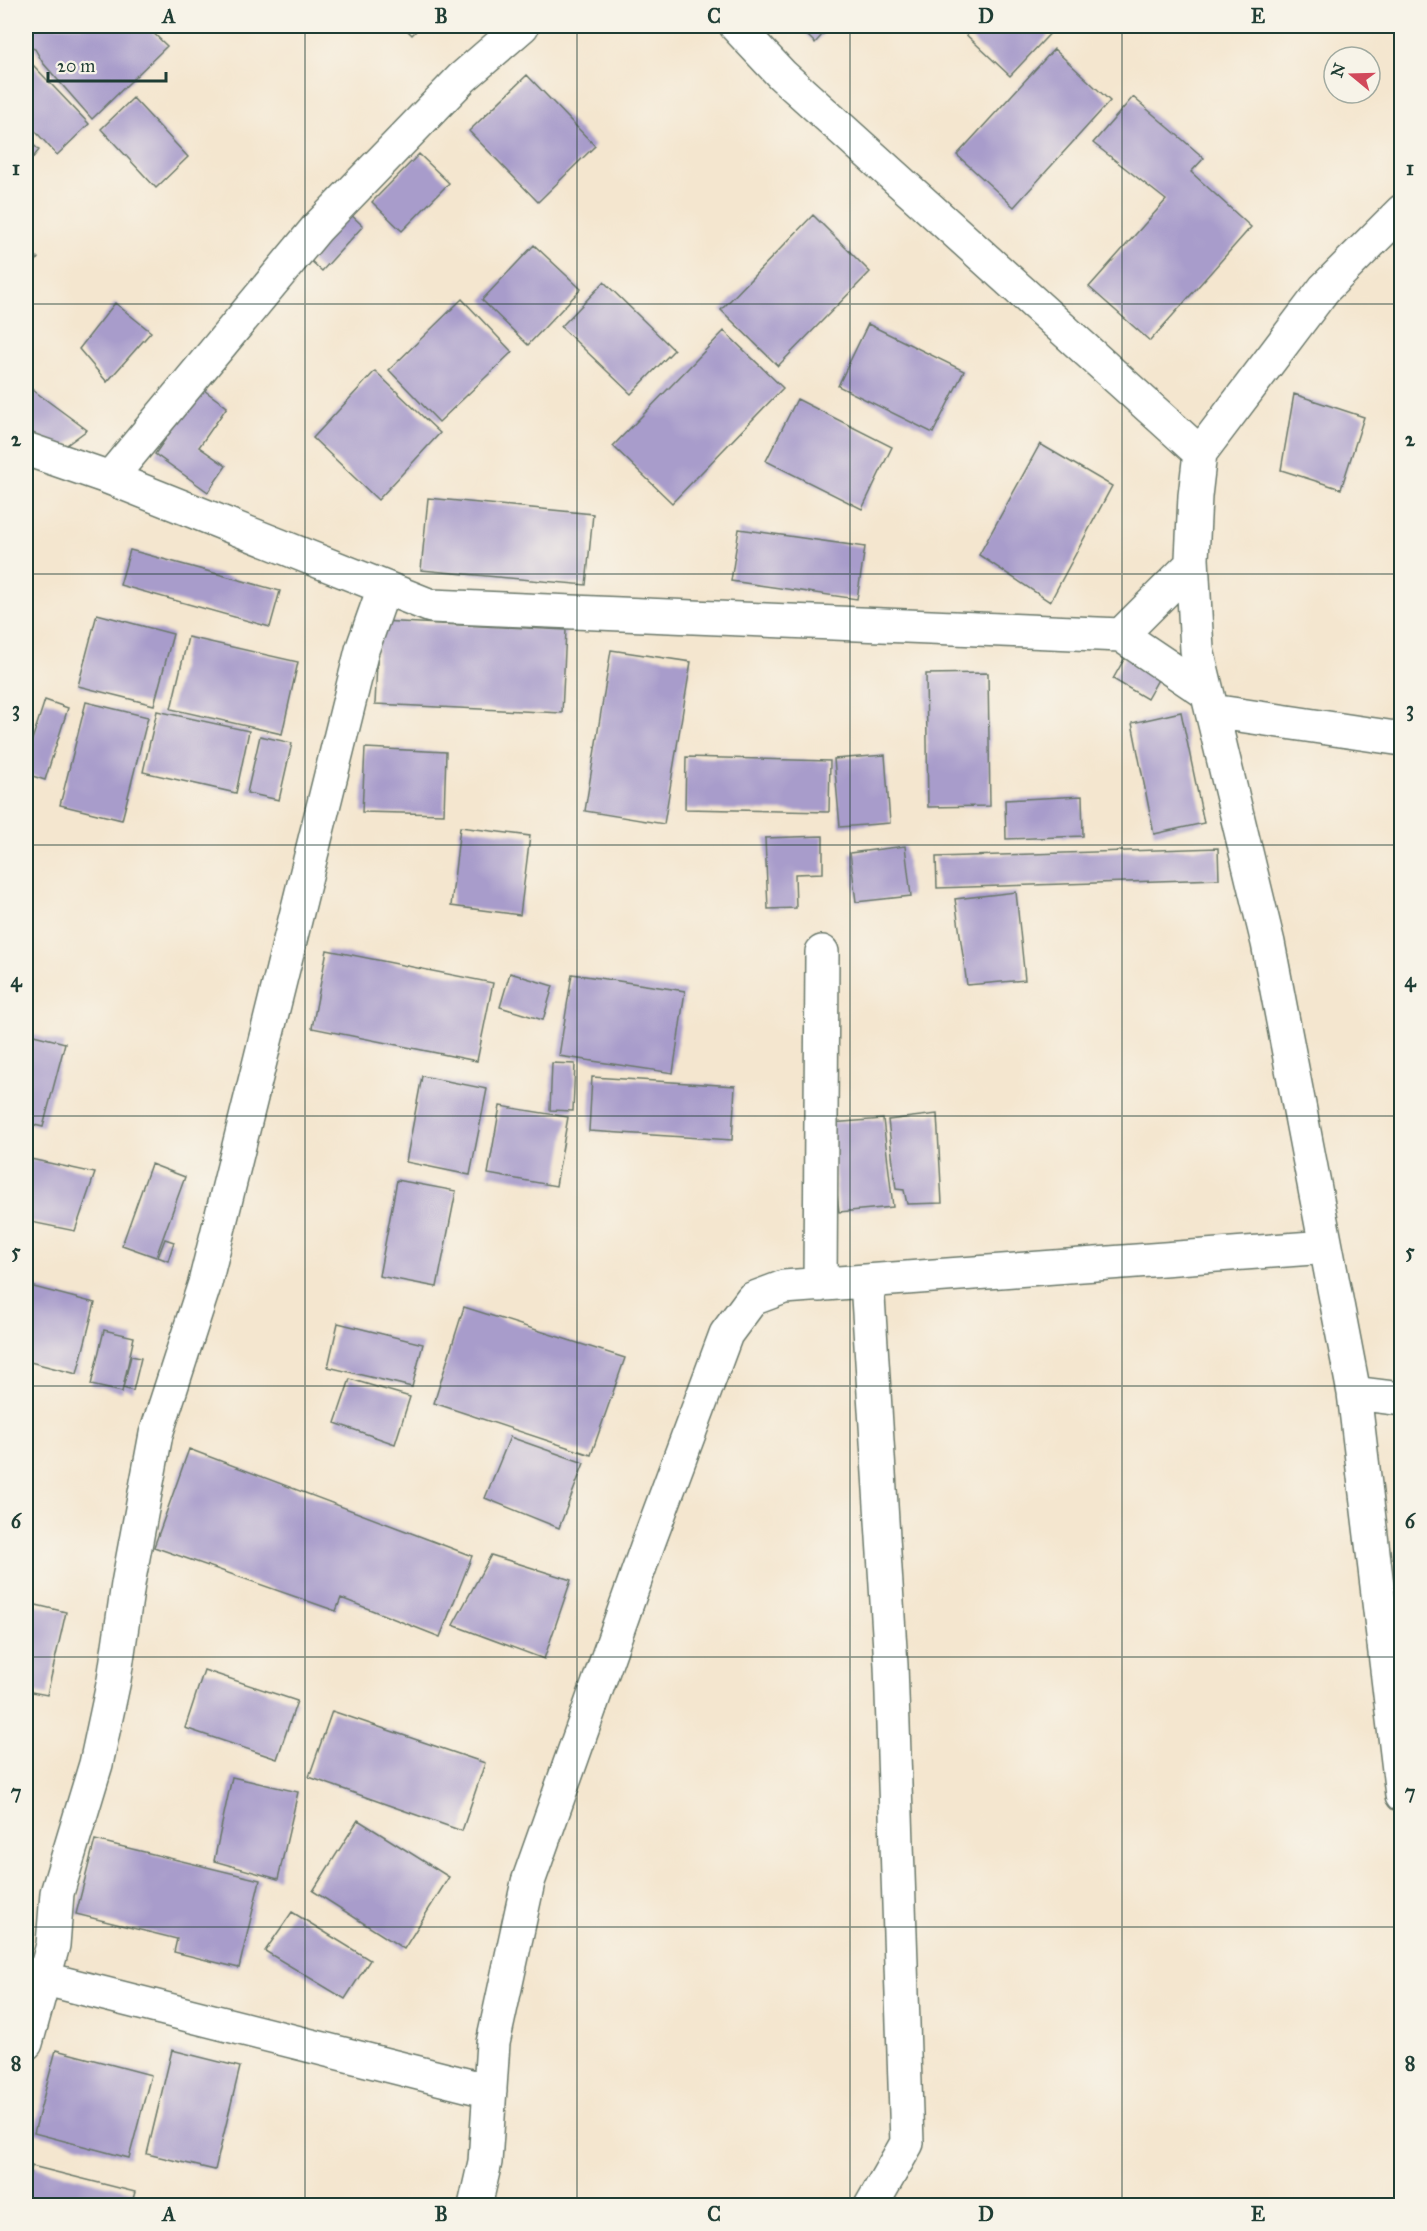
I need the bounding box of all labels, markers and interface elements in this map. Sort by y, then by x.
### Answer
text: A [160,4,176,28]
text: B [434,4,448,28]
text: C [707,4,721,28]
text: D [978,4,994,28]
text: E [1251,4,1266,28]
scale bar [48,45,166,83]
north arrow [1322,45,1382,105]
text: 20 m [57,55,95,77]
text: N [1327,60,1350,80]
text: 1 [12,156,20,180]
text: 1 [1406,156,1414,180]
text: 2 [11,427,22,451]
text: 2 [1405,427,1416,451]
text: 3 [12,697,20,722]
text: 3 [1406,697,1414,722]
text: 4 [10,968,22,993]
text: 4 [1404,968,1416,993]
text: 5 [11,1239,21,1263]
text: 5 [1405,1239,1415,1263]
text: 6 [11,1509,23,1533]
text: 6 [1405,1509,1417,1533]
text: 7 [11,1780,22,1804]
text: 7 [1405,1780,1416,1804]
text: 8 [11,2051,21,2075]
text: 8 [1405,2051,1415,2075]
text: A [160,2202,176,2226]
text: B [434,2202,448,2226]
text: C [707,2202,721,2226]
text: D [978,2202,994,2226]
text: E [1251,2202,1266,2226]

